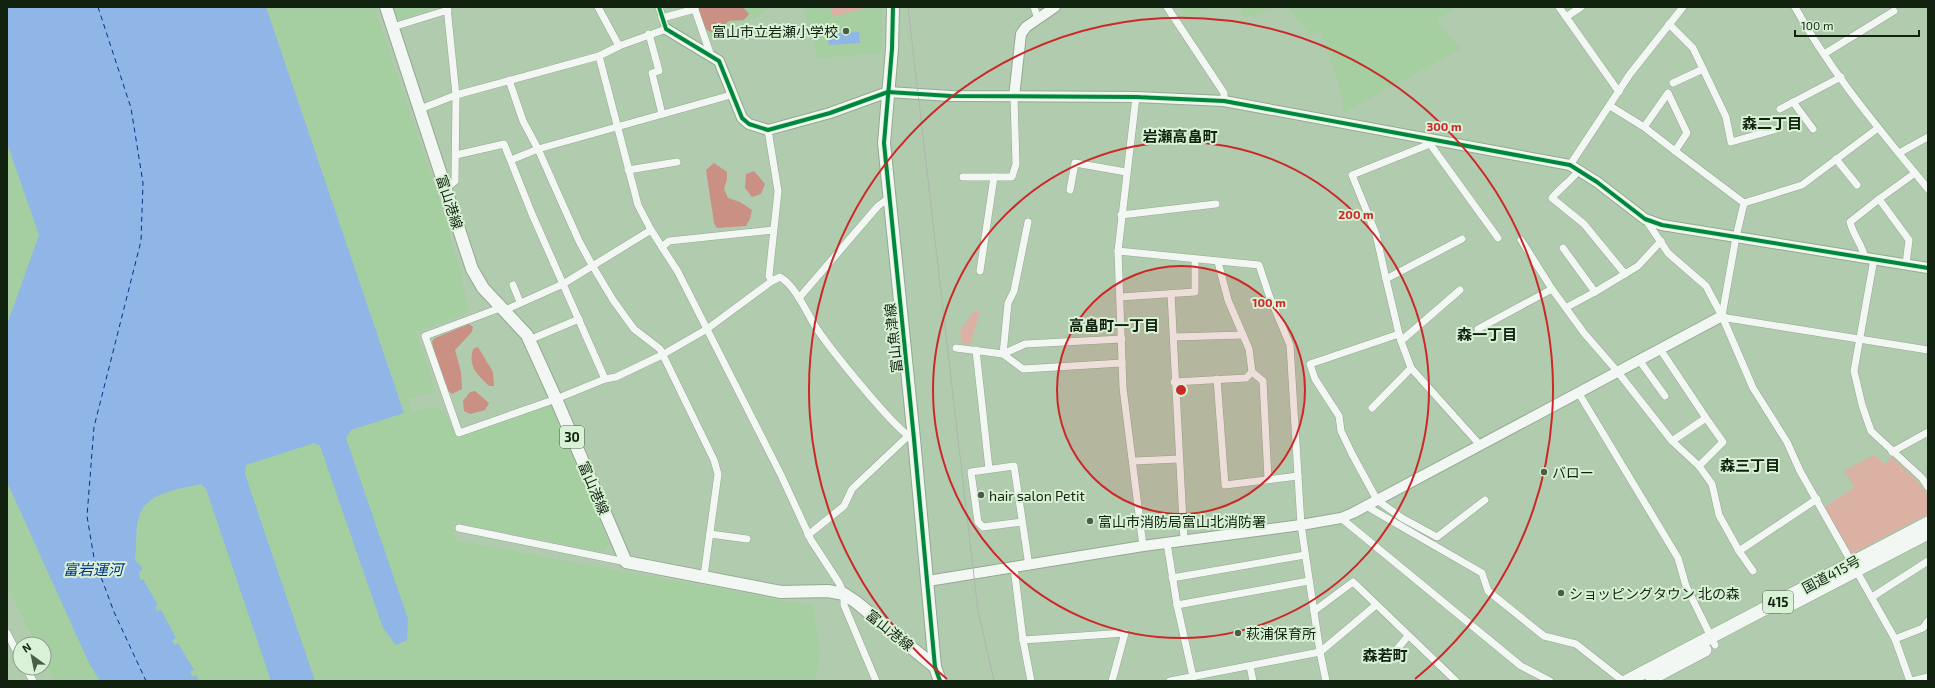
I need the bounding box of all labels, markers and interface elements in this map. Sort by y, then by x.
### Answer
scale bar [1795,12,1919,38]
text: 100 m [1801,18,1833,32]
place label: 富山市立岩瀬小学校 [712,23,838,40]
marker: 富山市立岩瀬小学校 [841,26,851,36]
district label: 森二丁目 [1742,114,1802,132]
text: 300 m [1426,119,1462,133]
district label: 岩瀬高畠町 [1142,127,1218,145]
street label: 富山港線 [433,173,467,231]
text: 200 m [1338,207,1374,221]
text: 100 m [1252,295,1286,309]
street label: 富山魚津線 [881,302,905,374]
district label: 高畠町一丁目 [1069,316,1159,334]
district label: 森一丁目 [1457,325,1517,343]
centre of rings [1174,383,1188,397]
road number: 30 [560,426,584,448]
district label: 森三丁目 [1720,456,1780,474]
street label: 富山港線 [575,459,613,517]
place label: バロー [1552,464,1594,481]
marker: バロー [1539,467,1549,477]
place label: hair salon Petit [989,487,1085,504]
marker: hair salon Petit [976,490,986,500]
place label: 富山市消防局富山北消防署 [1098,513,1266,530]
marker: 富山市消防局富山北消防署 [1085,516,1095,526]
street label: 国道415号 [1799,552,1863,596]
water label: 富岩運河 [63,560,126,578]
place label: ショッピングタウン 北の森 [1569,585,1740,602]
marker: ショッピングタウン 北の森 [1556,588,1566,598]
road number: 415 [1763,591,1793,613]
street label: 富山港線 [863,606,917,654]
place label: 萩浦保育所 [1246,625,1316,642]
marker: 萩浦保育所 [1233,628,1243,638]
north arrow [12,636,52,676]
text: N [19,640,33,655]
district label: 森若町 [1362,646,1408,664]

